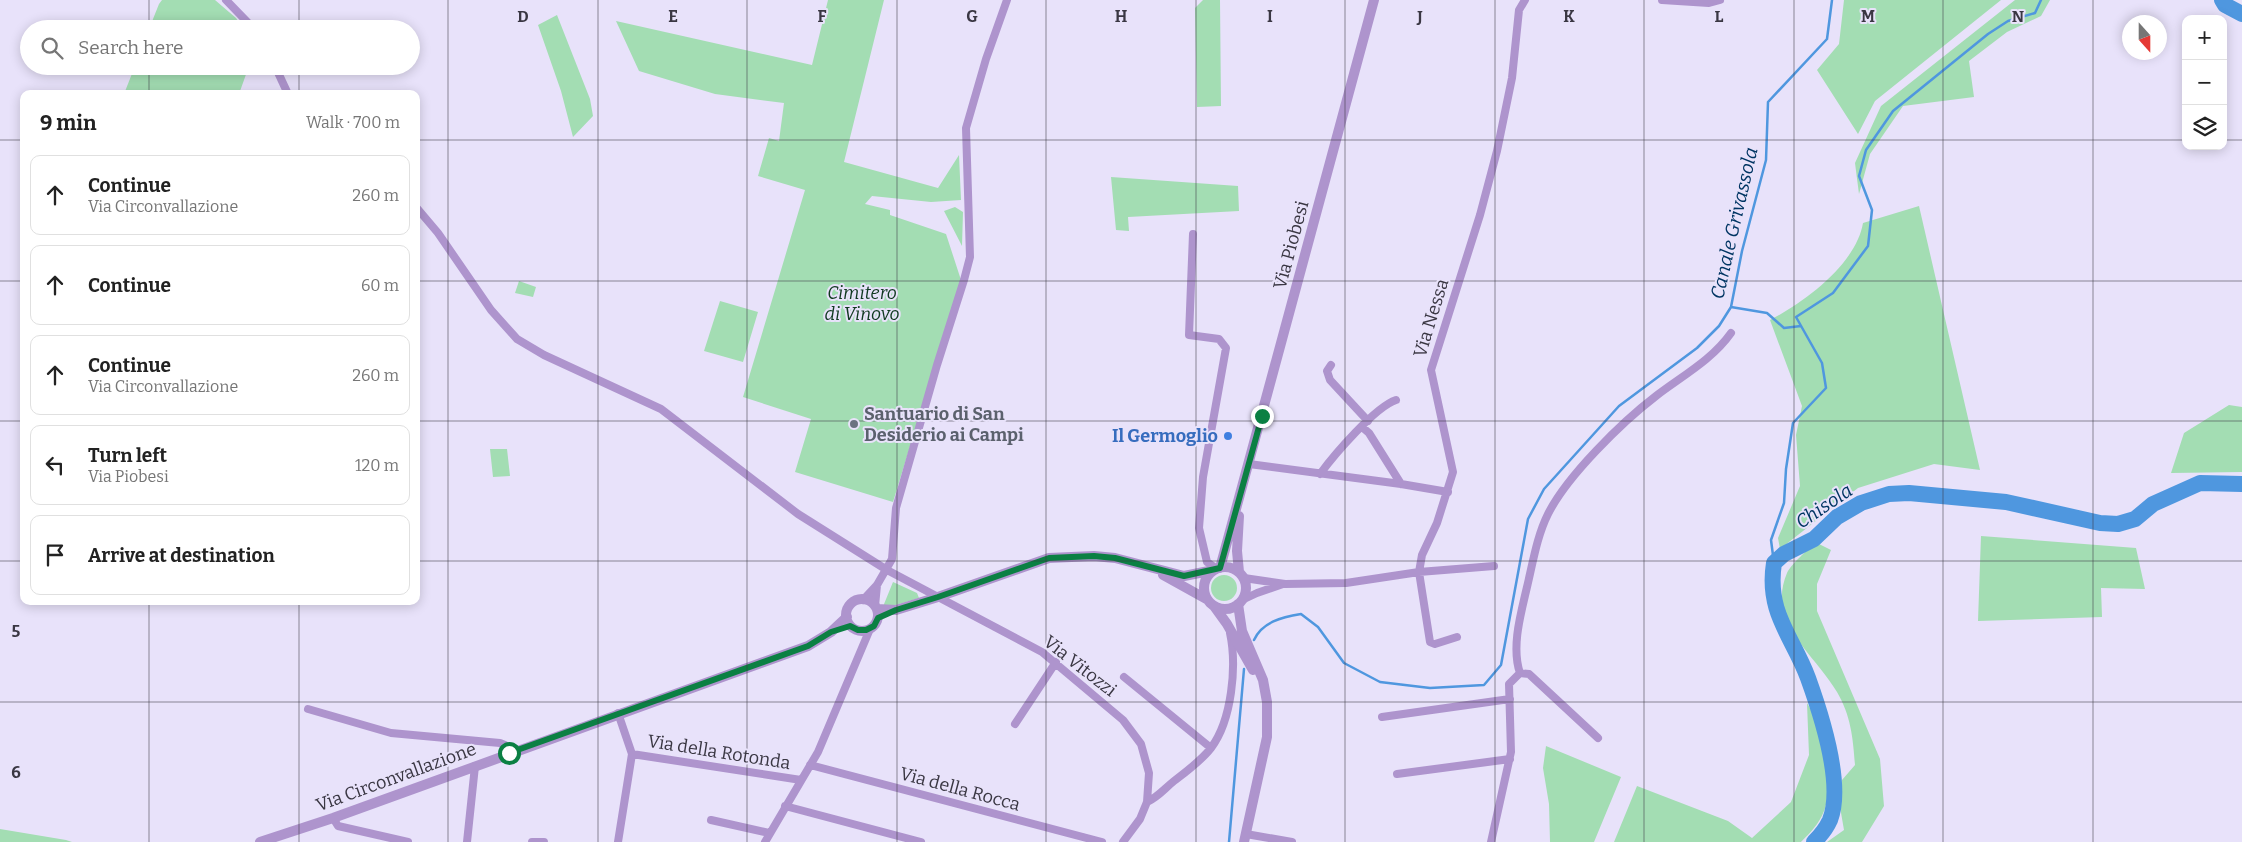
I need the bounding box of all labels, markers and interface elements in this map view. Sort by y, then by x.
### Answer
text: D [517,7,529,26]
text: E [668,7,678,26]
text: F [818,7,827,26]
text: G [966,7,978,26]
text: H [1115,7,1128,26]
text: I [1267,7,1273,26]
text: J [1416,7,1423,26]
text: K [1563,7,1575,26]
text: L [1715,7,1724,26]
text: M [1861,7,1875,26]
text: N [2012,7,2024,26]
north arrow [2122,15,2167,60]
map controls [2182,15,2227,150]
button: + [2182,15,2227,60]
search box [20,20,420,75]
icon: search [38,34,66,62]
text: Search here [78,36,183,59]
button: − [2182,60,2227,105]
button: layers [2182,105,2227,150]
text: 9 min [40,110,96,136]
text: Walk · 700 m [306,113,400,132]
water label: Canale Grivassola [1705,145,1763,301]
text: Continue [88,174,171,197]
icon: ahead [41,181,69,209]
text: 260 m [352,186,399,205]
text: Via Circonvallazione [88,197,238,216]
street label: Via Piobesi [1269,198,1313,292]
icon: ahead [41,271,69,299]
text: Continue [88,274,171,297]
text: 60 m [361,276,399,295]
street label: Via Nessa [1409,276,1453,360]
park label: Cimitero di Vinovo [825,282,899,325]
text: Continue [88,354,171,377]
icon: ahead [41,361,69,389]
text: 260 m [352,366,399,385]
text: Via Circonvallazione [88,377,238,396]
place label: Santuario di San Desiderio ai Campi [864,403,1024,446]
route end [1251,405,1274,428]
marker: Santuario di San Desiderio ai Campi [848,418,860,430]
place label: Il Germoglio [1112,425,1218,447]
marker: Il Germoglio [1222,430,1234,442]
text: Turn left [88,444,167,467]
icon: left [41,451,69,479]
text: 120 m [355,456,399,475]
text: Via Piobesi [88,467,169,486]
water label: Chisola [1791,479,1857,533]
icon: arrive [41,541,69,569]
text: Arrive at destination [88,544,275,567]
text: 5 [12,622,21,641]
street label: Via Vitozzi [1039,631,1121,701]
street label: Via della Rotonda [646,730,792,774]
street label: Via Circonvallazione [313,738,479,816]
route start [498,742,521,765]
street label: Via della Rocca [897,762,1023,816]
text: 6 [11,763,21,782]

